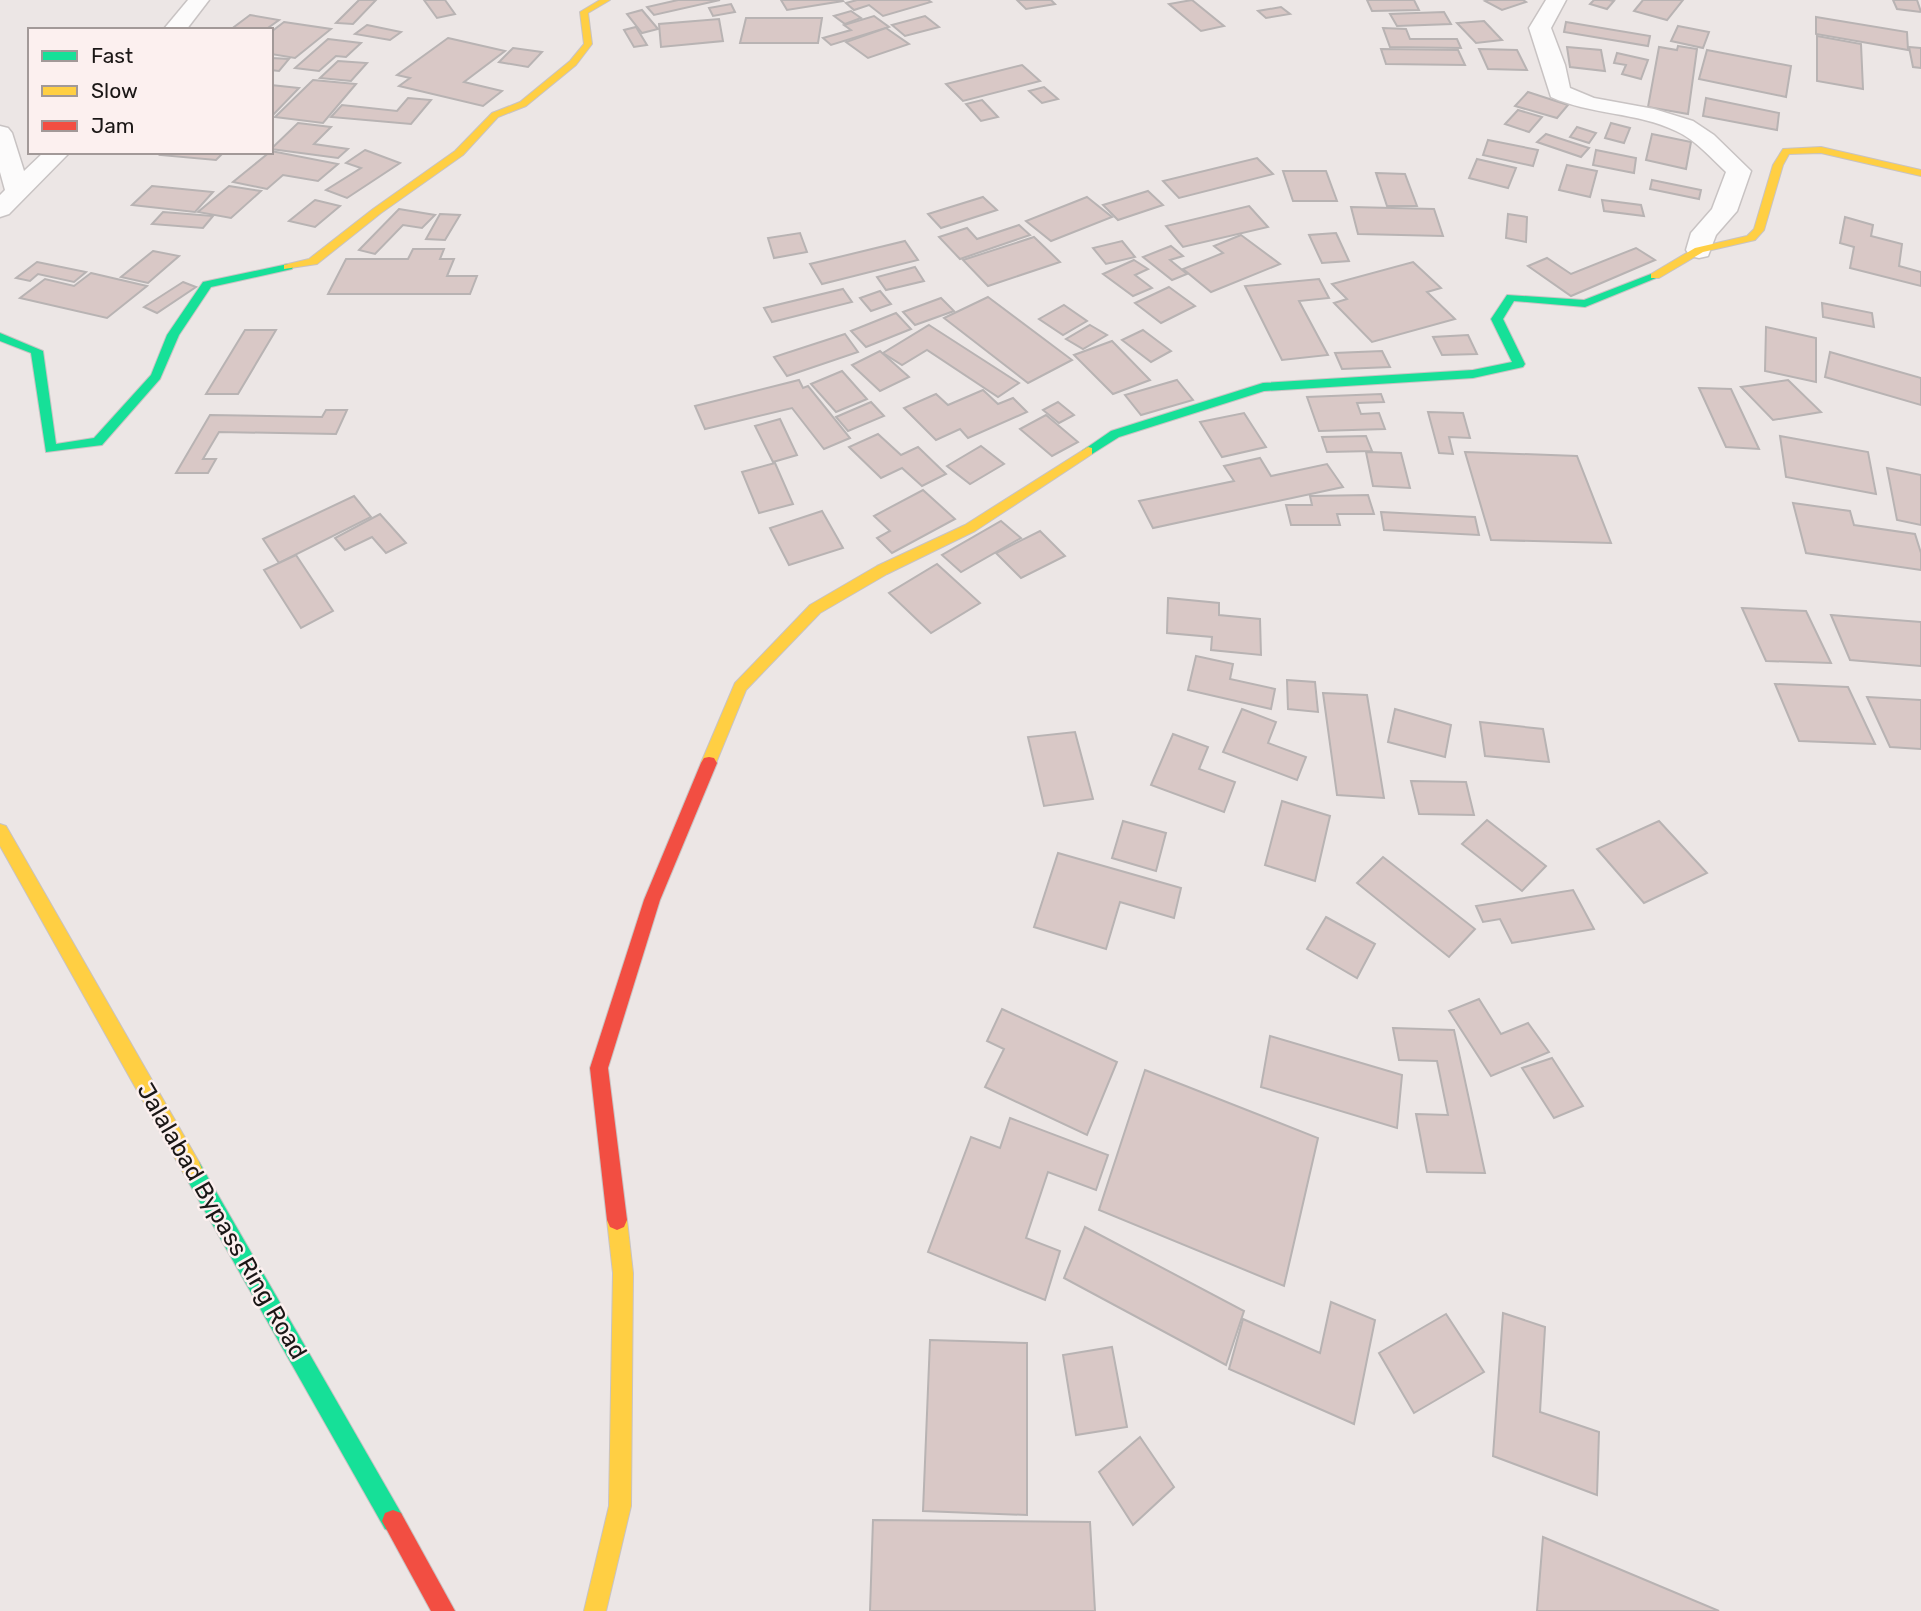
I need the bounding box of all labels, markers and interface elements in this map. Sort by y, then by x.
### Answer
legend [28,28,273,154]
text: Fast [91,43,133,68]
text: Slow [91,78,138,103]
text: Jam [91,113,135,138]
street label: Jalalabad Bypass Ring Road [131,1078,313,1364]

